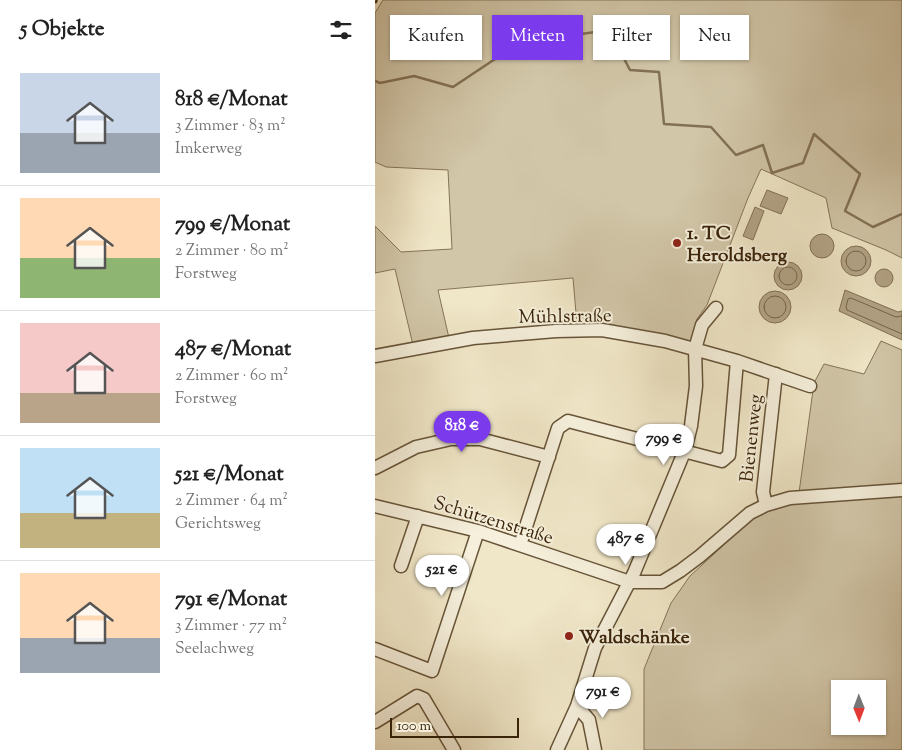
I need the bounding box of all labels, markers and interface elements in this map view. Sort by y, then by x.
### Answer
text: 5 Objekte [20,15,105,45]
chip: Kaufen [390,15,482,60]
chip: Mieten [492,15,583,60]
chip: Filter [593,15,670,60]
chip: Neu [680,15,749,60]
icon: filters [327,16,355,44]
text: 818 €/Monat [175,85,288,115]
icon: home [60,93,120,153]
text: 3 Zimmer · 83 m² [175,115,286,138]
text: Imkerweg [175,138,242,161]
text: 799 €/Monat [175,210,290,240]
icon: home [60,218,120,278]
place label: 1. TC Heroldsberg [687,221,788,270]
marker: 1. TC Heroldsberg [671,237,683,249]
text: 2 Zimmer · 80 m² [175,240,289,263]
text: Forstweg [175,263,237,286]
street label: Mühlstraße [518,303,612,332]
text: 487 €/Monat [175,335,291,365]
icon: home [60,343,120,403]
text: 2 Zimmer · 60 m² [175,365,289,388]
text: Forstweg [175,388,237,411]
street label: Bienenweg [734,393,771,484]
pin: 818 € [427,410,497,453]
text: 818 € [445,415,479,438]
pin: 799 € [629,424,699,466]
text: 799 € [646,428,682,451]
text: 521 €/Monat [175,460,284,490]
icon: home [60,468,120,528]
text: 2 Zimmer · 64 m² [175,490,288,513]
street label: Schützenstraße [430,490,557,552]
text: Gerichtsweg [175,513,261,536]
pin: 487 € [591,524,661,566]
text: 487 € [607,528,645,551]
pin: 521 € [407,554,477,597]
text: 521 € [426,559,458,582]
text: 791 €/Monat [175,585,287,615]
icon: home [60,593,120,653]
text: 3 Zimmer · 77 m² [175,615,287,638]
place label: Waldschänke [579,625,690,652]
marker: Waldschänke [563,630,575,642]
text: Seelachweg [175,638,254,661]
pin: 791 € [568,676,638,719]
north arrow [831,680,886,735]
map controls [831,680,886,735]
text: 791 € [586,681,620,704]
scale bar [390,715,519,738]
text: 100 m [397,717,431,737]

